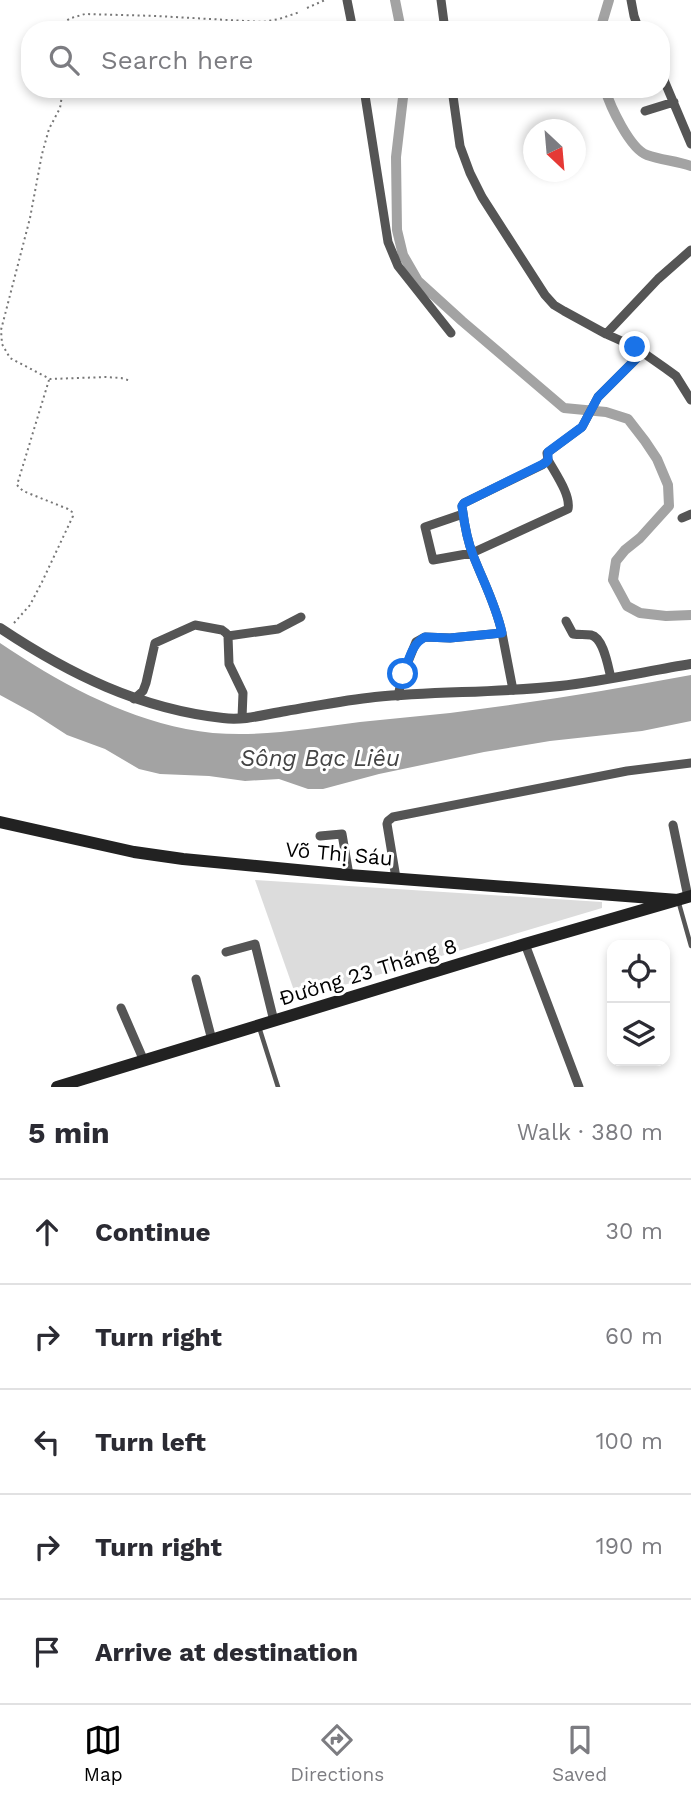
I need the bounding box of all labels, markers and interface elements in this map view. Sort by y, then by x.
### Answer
search box [21,21,670,98]
icon: search [45,41,83,79]
text: Search here [101,45,253,75]
north arrow [523,119,586,182]
route end [619,331,650,362]
route start [387,658,418,689]
water label: Sông Bạc Liêu [240,745,400,772]
street label: Võ Thị Sáu [284,836,394,871]
street label: Đường 23 Tháng 8 [276,933,460,1011]
map controls [607,940,670,1066]
button: locate [607,940,670,1003]
button: layers [607,1003,670,1066]
text: 5 min [28,1115,110,1150]
text: Walk · 380 m [517,1119,663,1146]
icon: ahead [28,1213,66,1251]
text: Continue [95,1217,211,1247]
text: 30 m [606,1218,663,1245]
icon: right [28,1318,66,1356]
text: Turn right [95,1322,222,1352]
text: 60 m [605,1323,663,1350]
icon: left [28,1423,66,1461]
text: Turn left [95,1427,206,1457]
text: 100 m [596,1428,663,1455]
icon: right [28,1528,66,1566]
text: Turn right [95,1532,222,1562]
text: 190 m [596,1533,663,1560]
icon: arrive [28,1633,66,1671]
text: Arrive at destination [95,1637,358,1667]
tab: Map [84,1721,123,1786]
tab: Directions [290,1721,384,1786]
tab: Saved [552,1721,607,1786]

